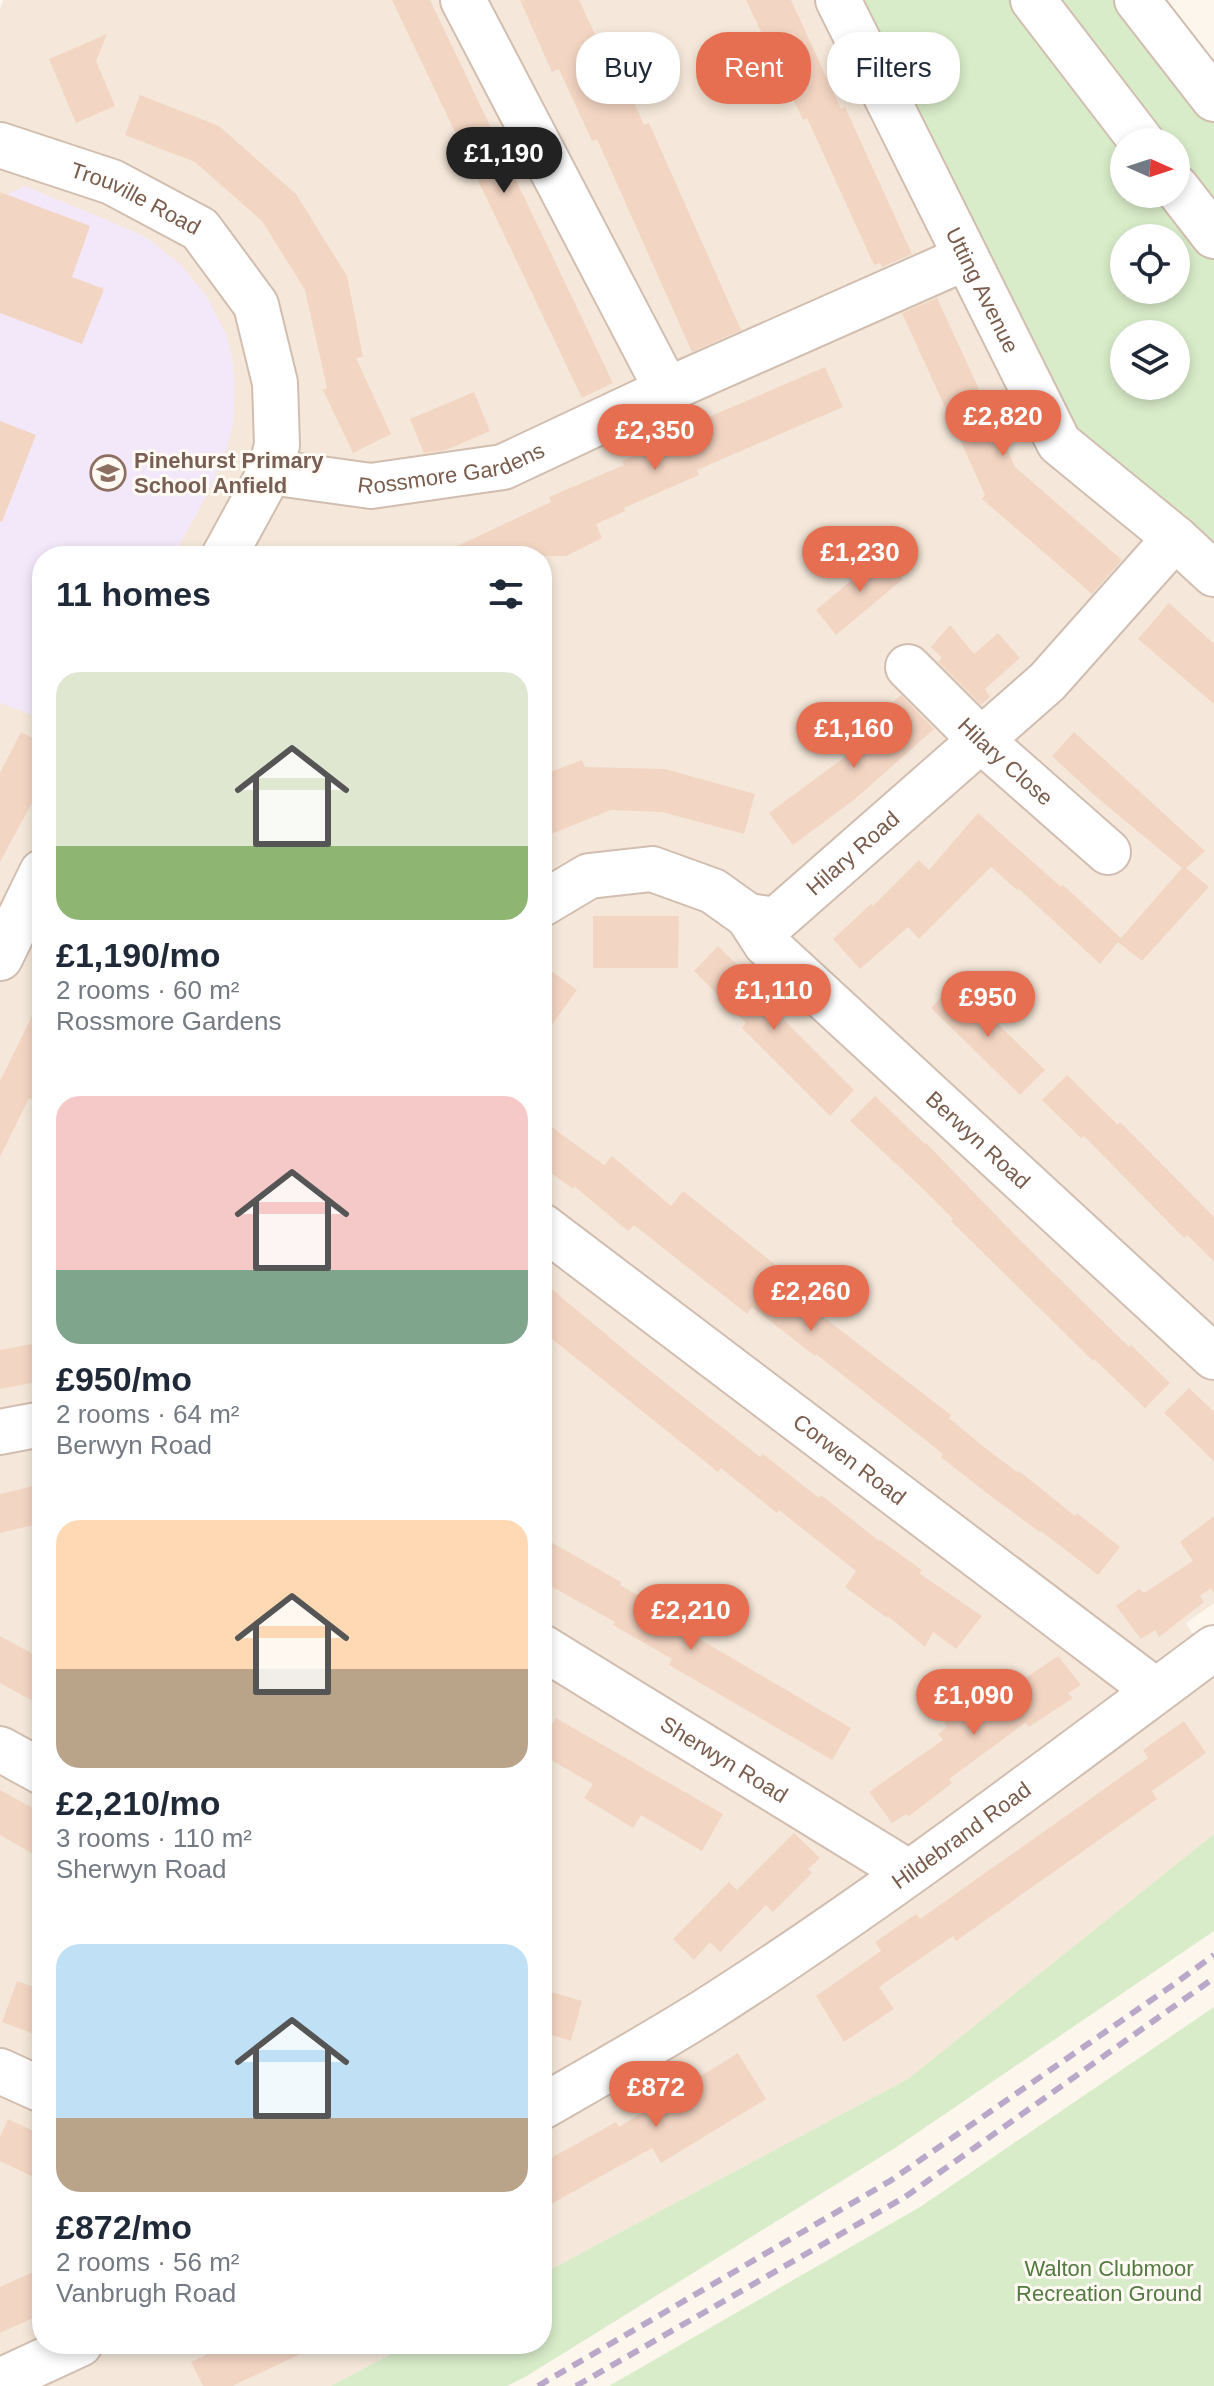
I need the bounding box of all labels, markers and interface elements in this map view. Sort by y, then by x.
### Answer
chip: Buy [576,32,680,104]
chip: Rent [696,32,811,104]
chip: Filters [827,32,960,104]
pin: £1,190 [439,127,569,195]
north arrow [1110,128,1190,208]
map controls [1110,128,1190,400]
text: £1,190 [464,138,544,168]
street label: Trouville Road [68,157,205,239]
street label: Utting Avenue [941,223,1024,357]
button: locate [1110,224,1190,304]
button: layers [1110,320,1190,400]
pin: £2,820 [938,390,1068,458]
text: £2,820 [963,401,1043,431]
pin: £2,350 [590,404,720,472]
text: £2,350 [615,415,695,445]
street label: Rossmore Gardens [356,437,548,499]
place label: Pinehurst Primary School Anfield [134,448,324,498]
school or university icon: Pinehurst Primary School Anfield [89,454,127,492]
pin: £1,230 [795,526,925,594]
text: £1,230 [820,537,900,567]
icon: filters [484,572,528,616]
text: 11 homes [56,575,211,613]
pin: £1,160 [789,702,919,770]
street label: Hilary Close [953,712,1058,810]
text: £1,160 [814,713,894,743]
icon: home [220,724,364,868]
street label: Hilary Road [801,806,904,900]
text: £1,190/mo [56,936,220,974]
pin: £1,110 [709,964,839,1032]
pin: £950 [941,971,1035,1039]
text: 2 rooms · 60 m² [56,975,240,1005]
text: £1,110 [735,975,813,1005]
text: £950 [959,982,1017,1012]
text: Rossmore Gardens [56,1006,281,1036]
street label: Berwyn Road [921,1086,1035,1194]
icon: home [220,1148,364,1292]
pin: £2,260 [746,1265,876,1333]
text: £2,260 [771,1276,851,1306]
text: £950/mo [56,1360,192,1398]
text: 2 rooms · 64 m² [56,1399,240,1429]
street label: Corwen Road [789,1408,911,1510]
text: Berwyn Road [56,1430,212,1460]
icon: home [220,1572,364,1716]
pin: £2,210 [626,1584,756,1652]
text: £2,210 [651,1595,731,1625]
pin: £1,090 [909,1669,1039,1737]
text: £1,090 [934,1680,1014,1710]
street label: Sherwyn Road [656,1711,792,1808]
street label: Hildebrand Road [887,1776,1035,1894]
text: £2,210/mo [56,1784,220,1822]
text: 3 rooms · 110 m² [56,1823,252,1853]
text: Sherwyn Road [56,1854,227,1884]
icon: home [220,1996,364,2140]
pin: £872 [609,2061,703,2129]
text: £872 [627,2072,685,2102]
text: £872/mo [56,2208,192,2246]
text: 2 rooms · 56 m² [56,2247,240,2277]
park label: Walton Clubmoor Recreation Ground [1016,2256,1202,2306]
text: Vanbrugh Road [56,2278,236,2308]

